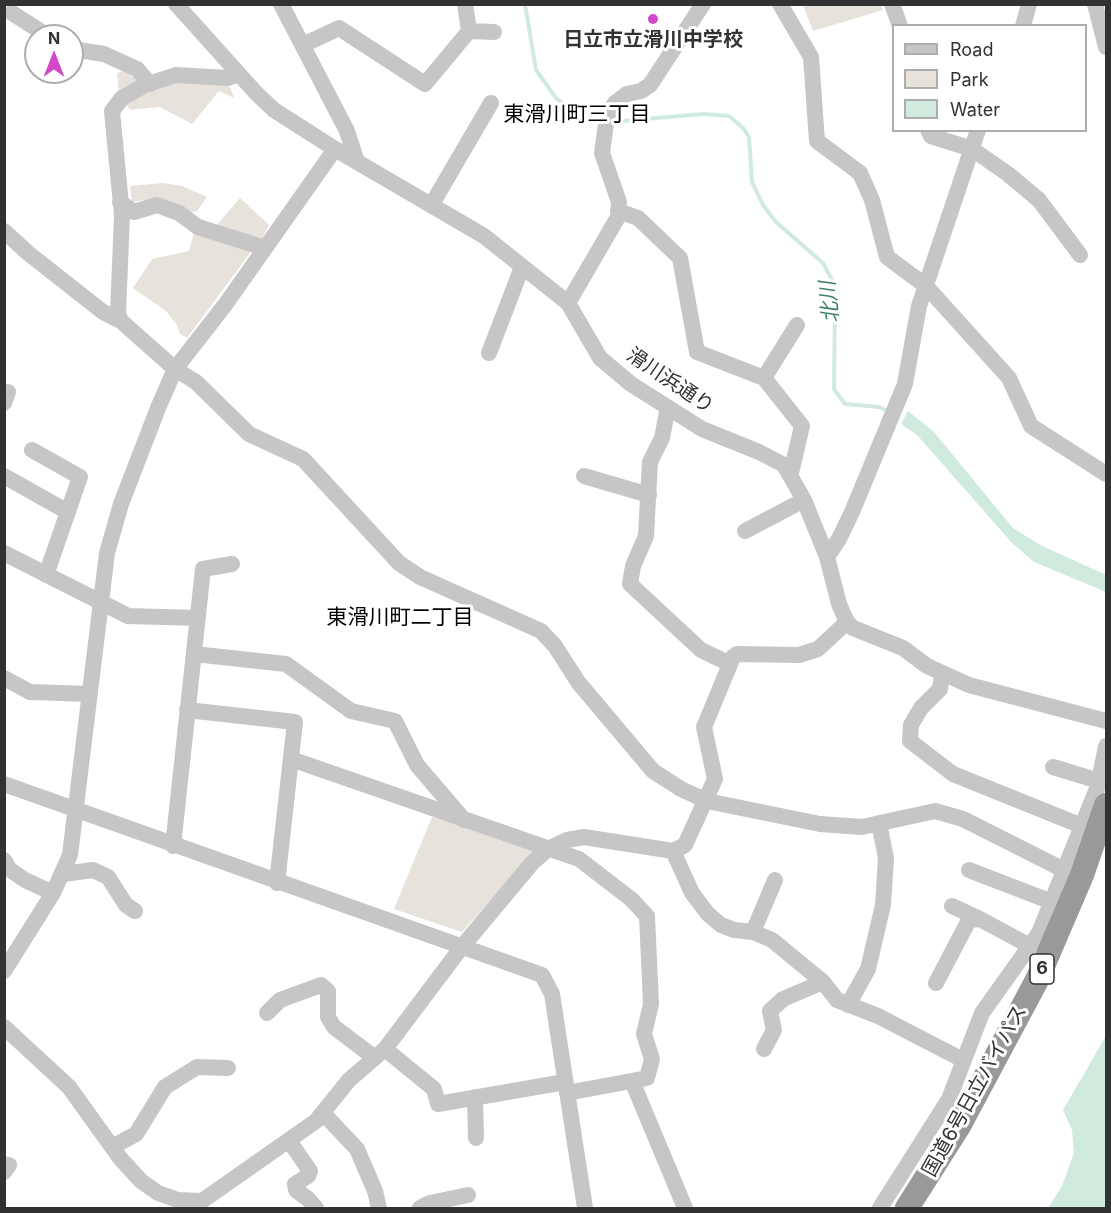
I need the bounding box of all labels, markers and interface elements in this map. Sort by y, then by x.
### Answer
marker: 日立市立滑川中学校 [646,12,660,26]
north arrow [24,24,84,84]
legend [892,24,1087,132]
text: N [48,28,60,48]
place label: 日立市立滑川中学校 [563,28,743,52]
text: Road [950,39,993,60]
text: Park [950,69,989,90]
text: Water [950,99,1000,120]
district label: 東滑川町三丁目 [504,102,650,128]
water label: 北川 [815,280,845,324]
street label: 滑川浜通り [622,343,718,419]
district label: 東滑川町二丁目 [327,605,473,631]
road number: 6 [1030,954,1054,984]
street label: 国道6号日立バイパス [918,1001,1032,1181]

